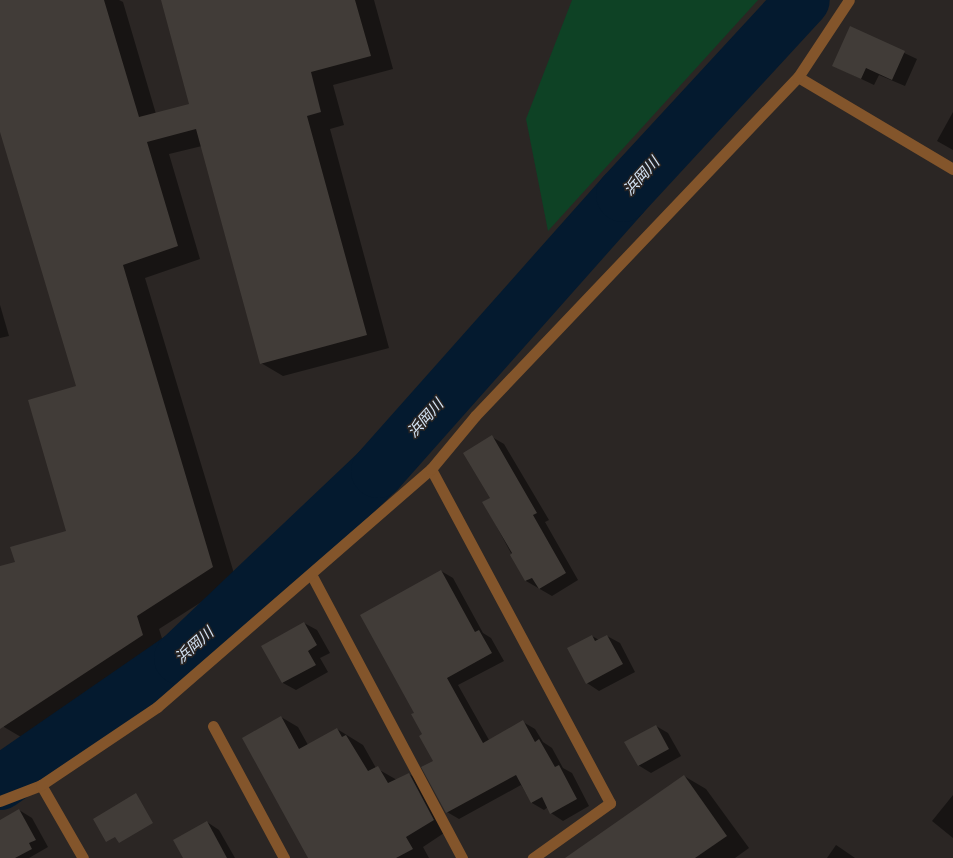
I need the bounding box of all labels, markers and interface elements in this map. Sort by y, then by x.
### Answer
water label: 浜岡川 [619,153,663,199]
water label: 浜岡川 [403,395,447,441]
water label: 浜岡川 [171,623,217,667]

